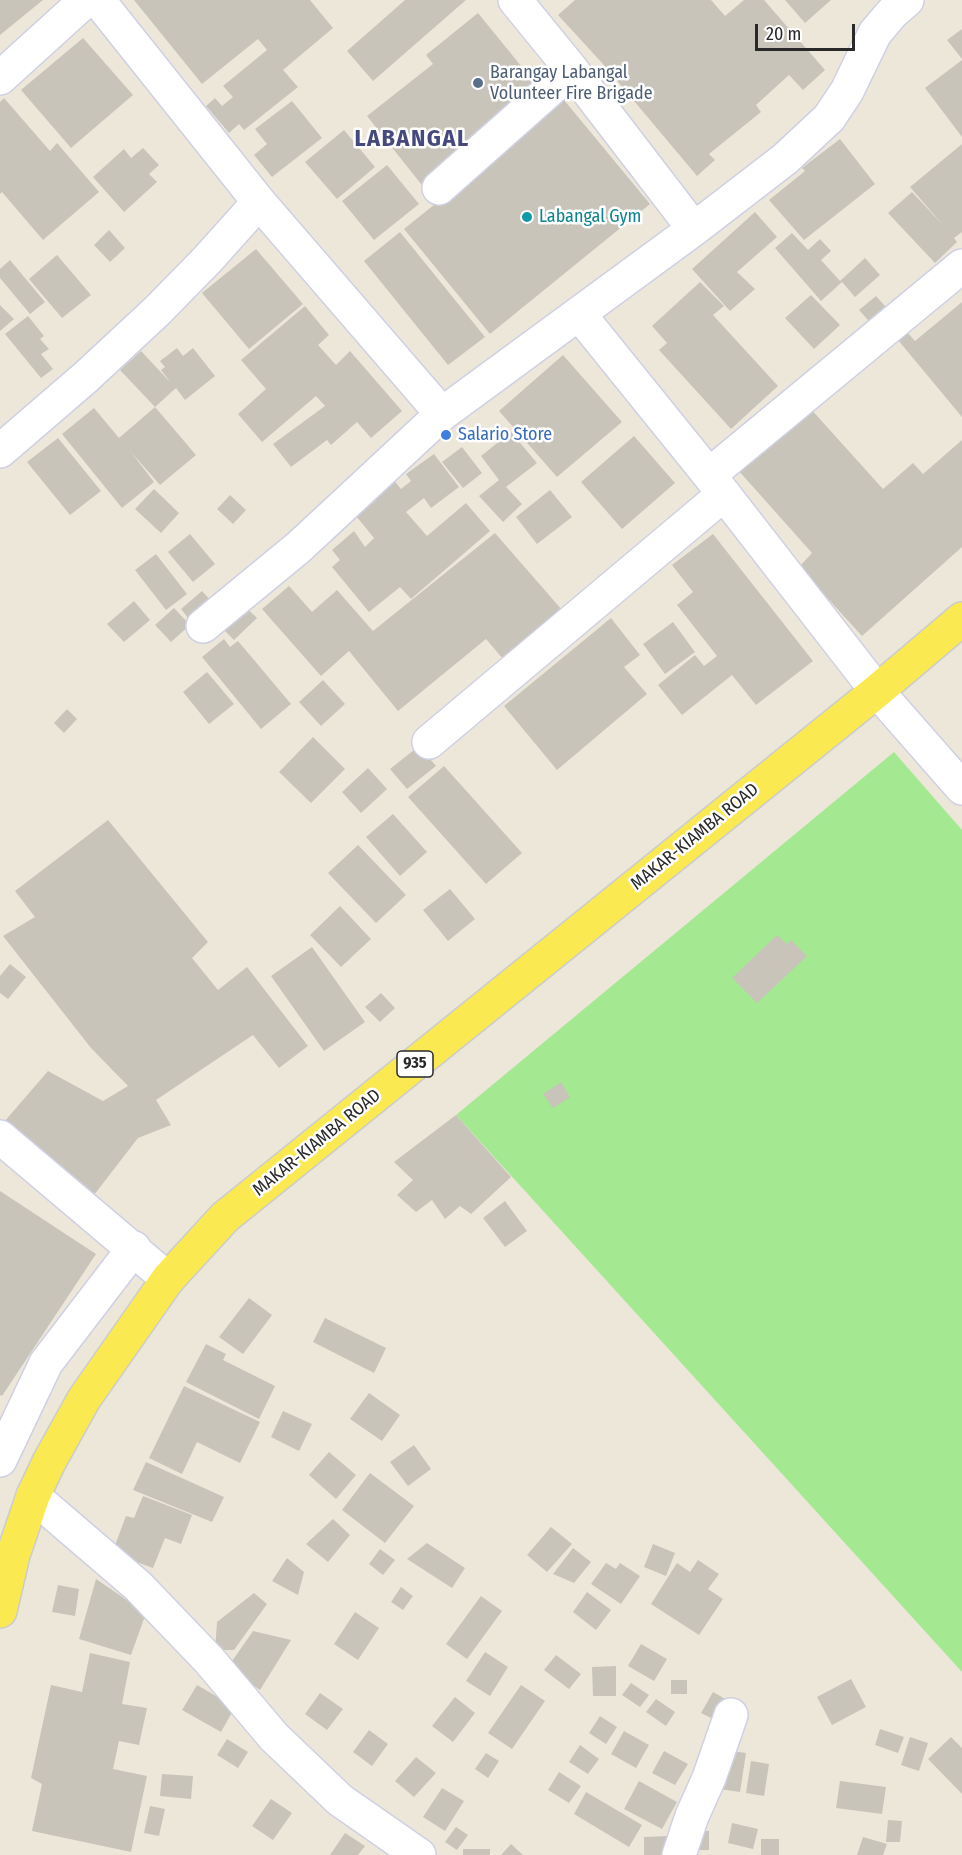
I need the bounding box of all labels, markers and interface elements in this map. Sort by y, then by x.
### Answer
scale bar [758,12,858,50]
text: 20 m [766,23,801,45]
place label: Barangay Labangal Volunteer Fire Brigade [490,62,653,104]
marker: Barangay Labangal Volunteer Fire Brigade [471,76,485,90]
district label: LABANGAL [354,125,470,153]
place label: Labangal Gym [539,206,641,228]
marker: Labangal Gym [520,210,534,224]
place label: Salario Store [458,424,552,446]
marker: Salario Store [439,428,453,442]
street label: MAKAR-KIAMBA ROAD [627,779,763,895]
road number: 935 [397,1051,433,1077]
street label: MAKAR-KIAMBA ROAD [249,1085,385,1201]

